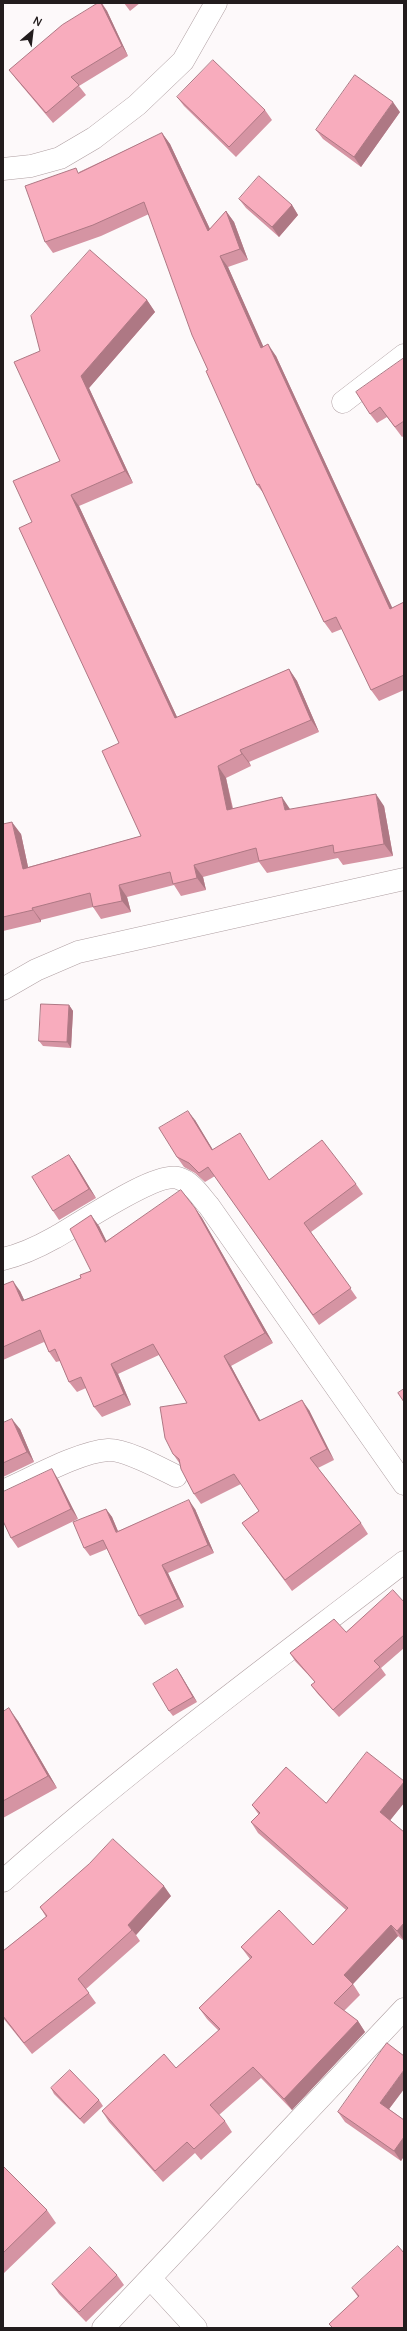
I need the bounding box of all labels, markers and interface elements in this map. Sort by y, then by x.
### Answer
north arrow [12,12,52,52]
text: N [31,12,45,29]

